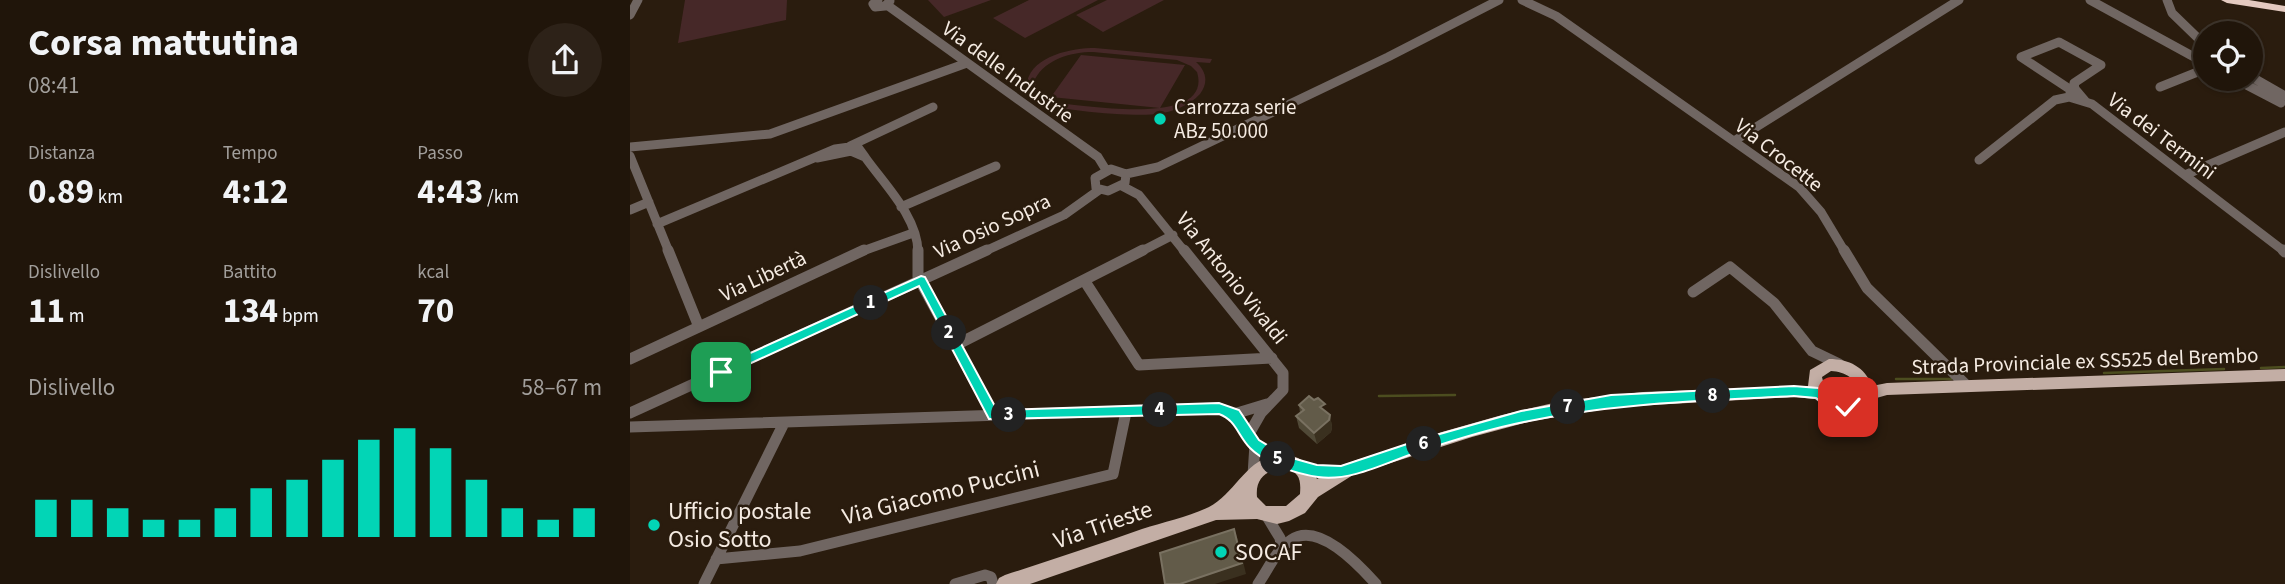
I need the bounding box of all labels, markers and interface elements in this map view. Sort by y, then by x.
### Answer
street label: Via delle Industrie [936,14,1080,130]
text: Corsa mattutina [28,16,299,70]
map controls [2193,21,2263,91]
button: locate [2193,21,2263,91]
button: share [528,23,602,97]
text: 08:41 [28,69,79,102]
street label: Via dei Termini [2101,85,2223,187]
place label: Carrozza serie ABz 50.000 [1174,92,1296,146]
marker: Carrozza serie ABz 50.000 [1152,111,1168,127]
street label: Via Crocette [1729,111,1829,199]
text: Distanza [28,140,95,167]
text: Tempo [223,140,278,167]
text: Passo [417,140,463,167]
text: 0.89 [28,167,94,217]
text: 4:12 [223,167,289,217]
text: 4:43 [417,167,483,217]
text: km [94,184,123,211]
text: /km [483,184,519,211]
street label: Via Osio Sopra [929,186,1055,266]
street label: Via Antonio Vivaldi [1169,206,1295,350]
street label: Via Libertà [715,243,811,309]
text: Dislivello [28,259,100,286]
text: Battito [223,259,277,286]
text: kcal [417,259,449,286]
text: 11 [28,286,65,336]
text: 134 [223,286,278,336]
text: 70 [417,286,454,336]
pin: 1 [854,286,888,320]
text: 1 [865,289,876,316]
text: m [65,303,85,330]
text: bpm [278,303,319,330]
pin: 2 [932,316,966,350]
text: 2 [943,319,954,346]
street label: Strada Provinciale ex SS525 del Brembo [1911,340,2259,382]
pin [691,342,751,402]
icon: arrive [702,353,740,391]
text: Dislivello [28,371,115,404]
text: 58–67 m [522,371,602,404]
pin [1818,377,1878,437]
pin: 8 [1696,378,1730,414]
text: 8 [1707,382,1718,409]
icon: check [1829,388,1867,426]
pin: 7 [1550,390,1586,424]
pin: 4 [1142,392,1178,428]
text: 7 [1562,393,1573,420]
text: 4 [1154,396,1165,423]
pin: 3 [992,398,1026,432]
text: 3 [1003,401,1014,428]
pin: 6 [1406,426,1442,462]
text: 6 [1418,430,1429,457]
pin: 5 [1260,442,1296,476]
text: 5 [1272,445,1283,472]
street label: Via Giacomo Puccini [839,452,1043,534]
street label: Via Trieste [1049,492,1157,558]
place label: Ufficio postale Osio Sotto [668,494,811,557]
marker: Ufficio postale Osio Sotto [646,517,662,533]
place label: SOCAF [1235,535,1302,570]
marker: SOCAF [1213,544,1229,560]

